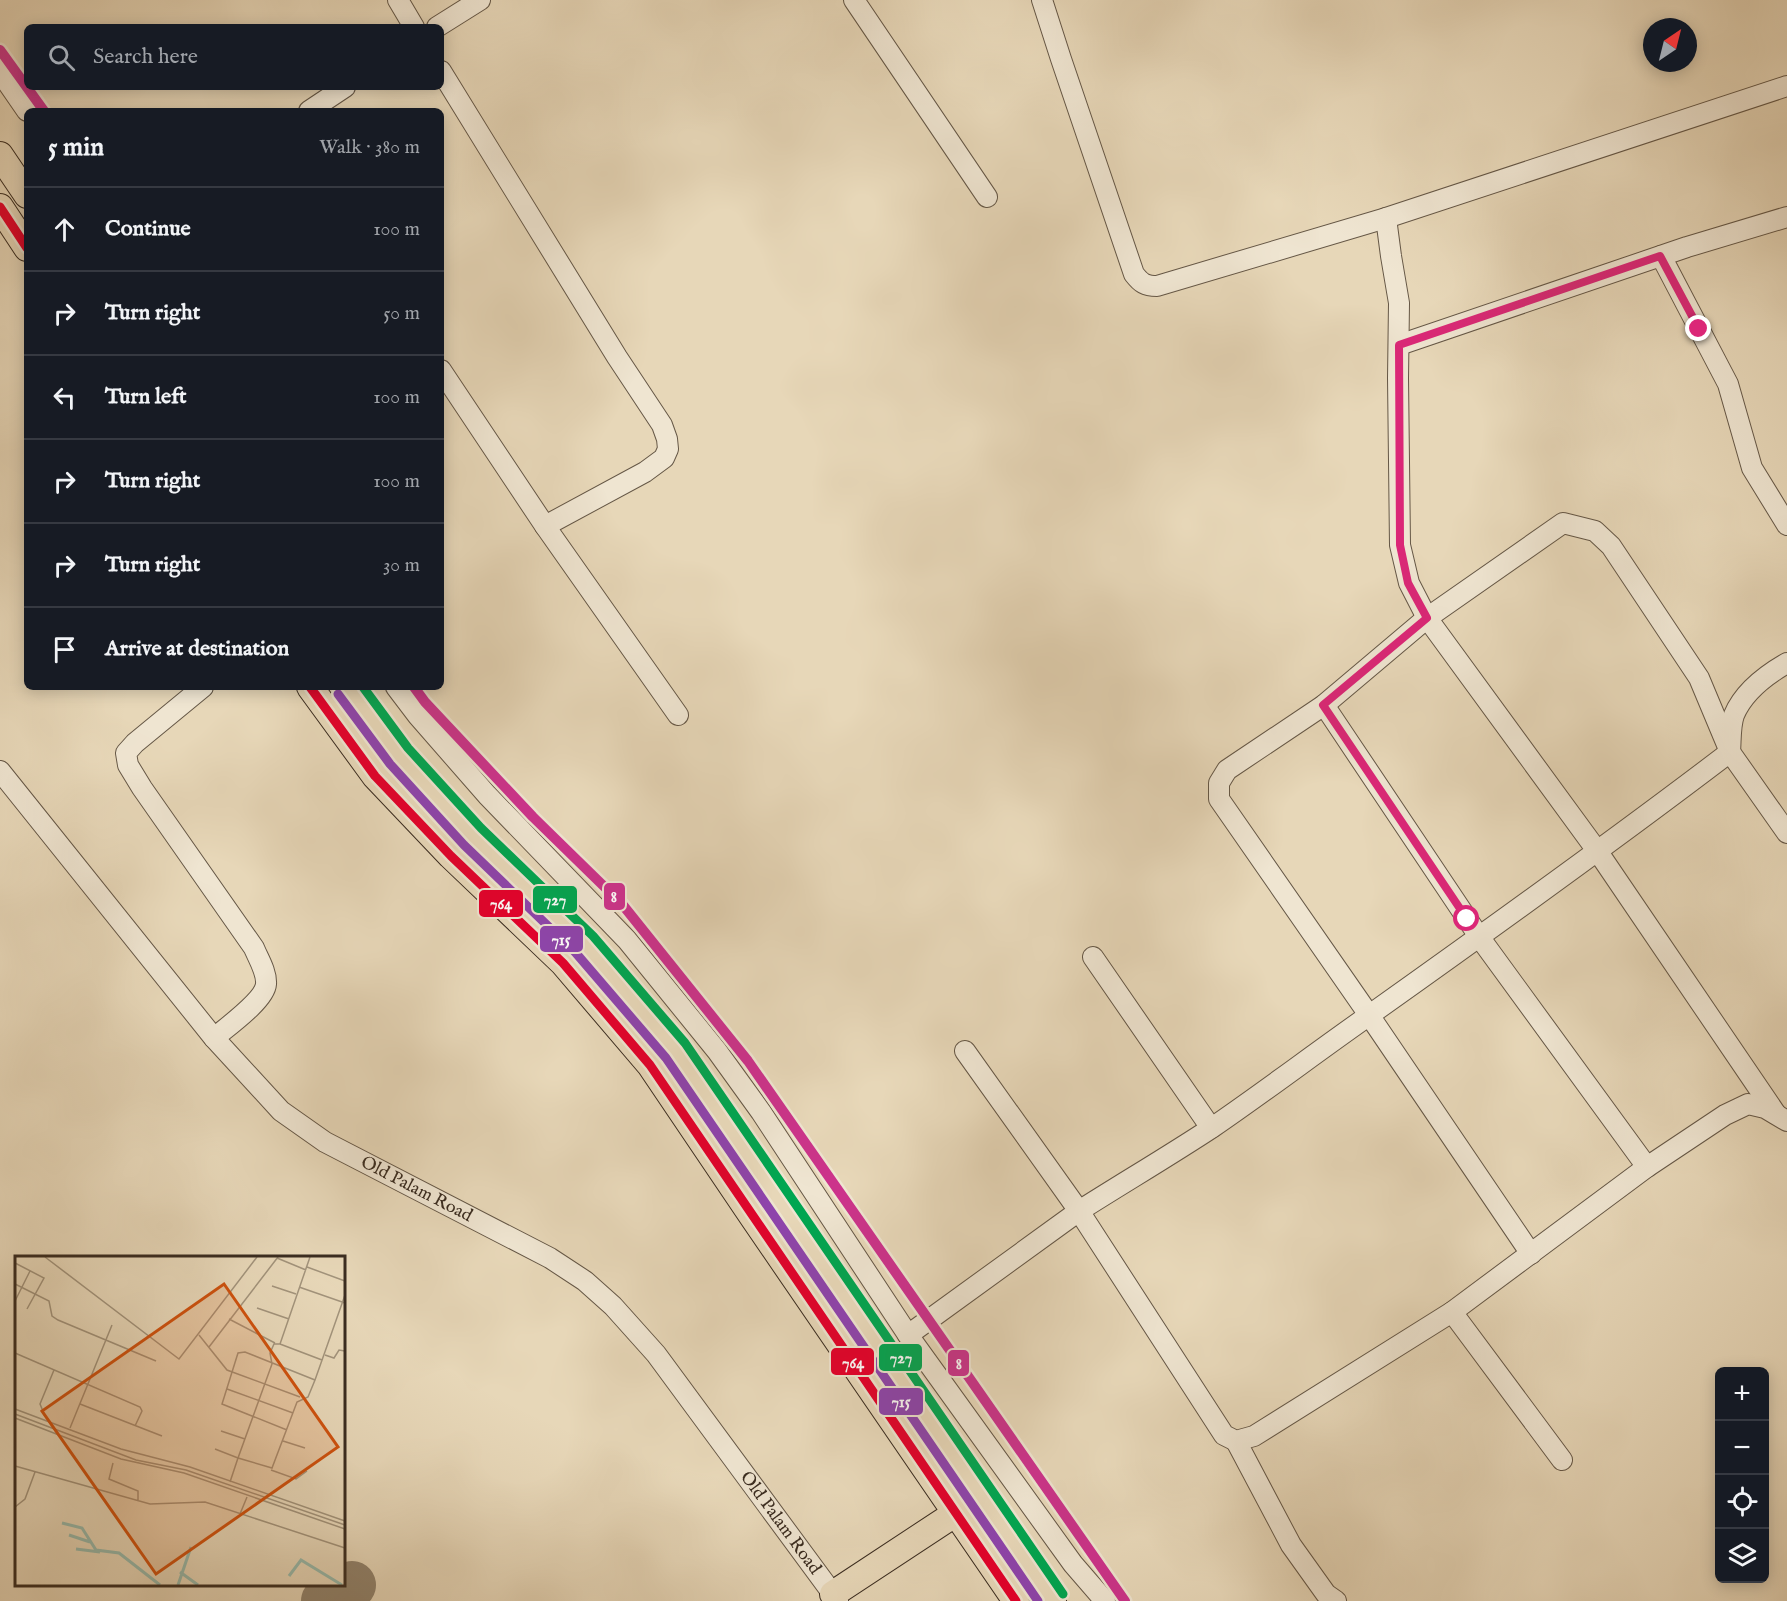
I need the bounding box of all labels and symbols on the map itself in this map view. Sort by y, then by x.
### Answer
north arrow [1643,18,1697,72]
route end [1685,315,1711,341]
line badge: 8 [603,882,626,911]
line badge: 727 [532,885,578,914]
text: 8 [611,888,617,908]
line badge: 764 [478,889,524,918]
text: 727 [544,891,566,911]
text: 764 [490,895,513,915]
route start [1453,905,1479,931]
line badge: 715 [539,925,584,953]
text: 715 [551,931,571,951]
street label: Old Palam Road [357,1151,477,1228]
inset map [15,1256,345,1586]
line badge: 727 [878,1343,923,1372]
line badge: 764 [830,1347,875,1376]
text: 727 [890,1349,912,1369]
line badge: 8 [947,1349,970,1377]
text: 764 [842,1354,865,1374]
text: 8 [956,1355,962,1375]
line badge: 715 [878,1387,924,1416]
text: 715 [891,1393,911,1413]
street label: Old Palam Road [735,1467,826,1580]

